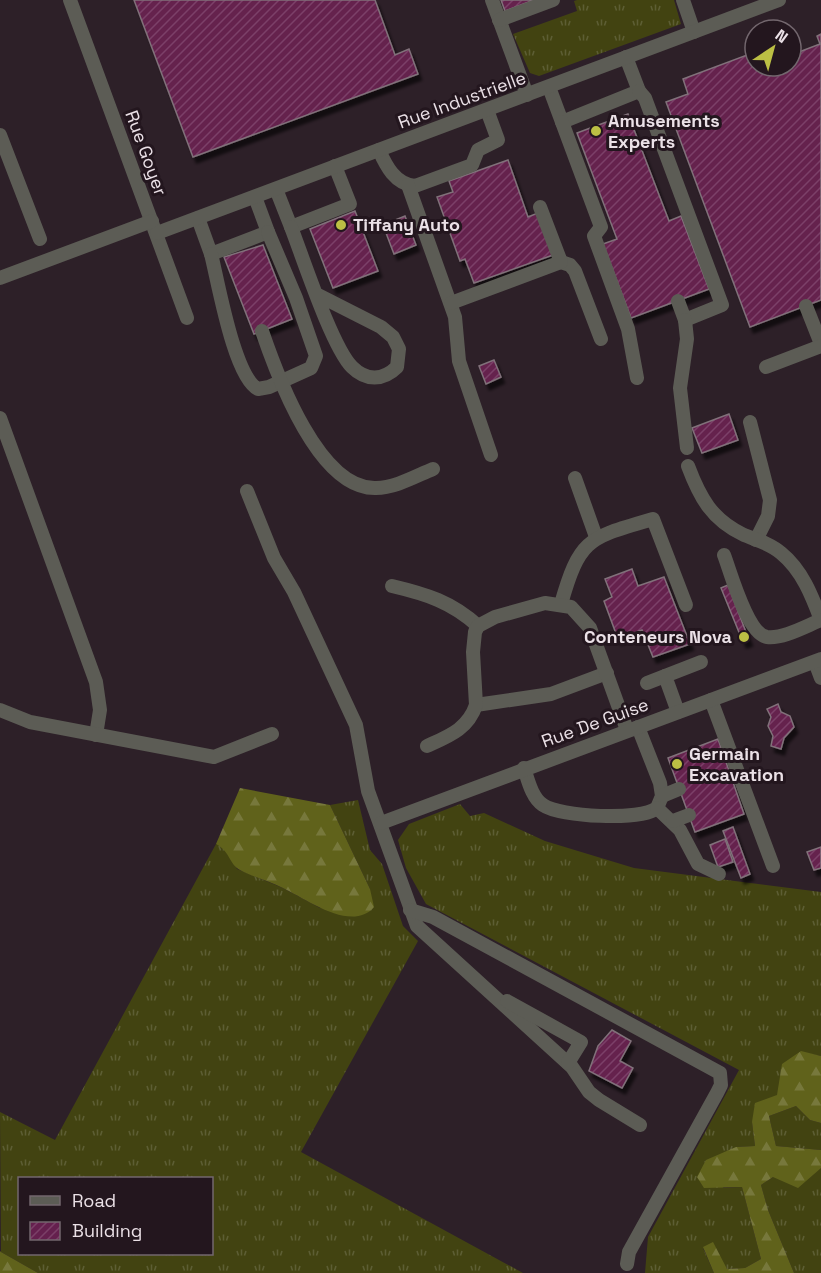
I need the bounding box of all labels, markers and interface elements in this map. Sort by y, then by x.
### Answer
north arrow [743,18,803,78]
text: N [771,25,792,48]
street label: Rue Industrielle [395,66,529,133]
street label: Rue Goyer [120,107,173,199]
place label: Amusements Experts [608,109,720,153]
marker: Amusements Experts [589,124,603,138]
place label: Tiffany Auto [353,213,460,236]
marker: Tiffany Auto [334,218,348,232]
place label: Conteneurs Nova [584,625,733,648]
marker: Conteneurs Nova [737,630,751,644]
street label: Rue De Guise [538,693,652,753]
place label: Germain Excavation [689,742,784,786]
marker: Germain Excavation [670,757,684,771]
legend [18,1177,213,1255]
text: Road [72,1189,116,1212]
text: Building [72,1219,142,1242]

